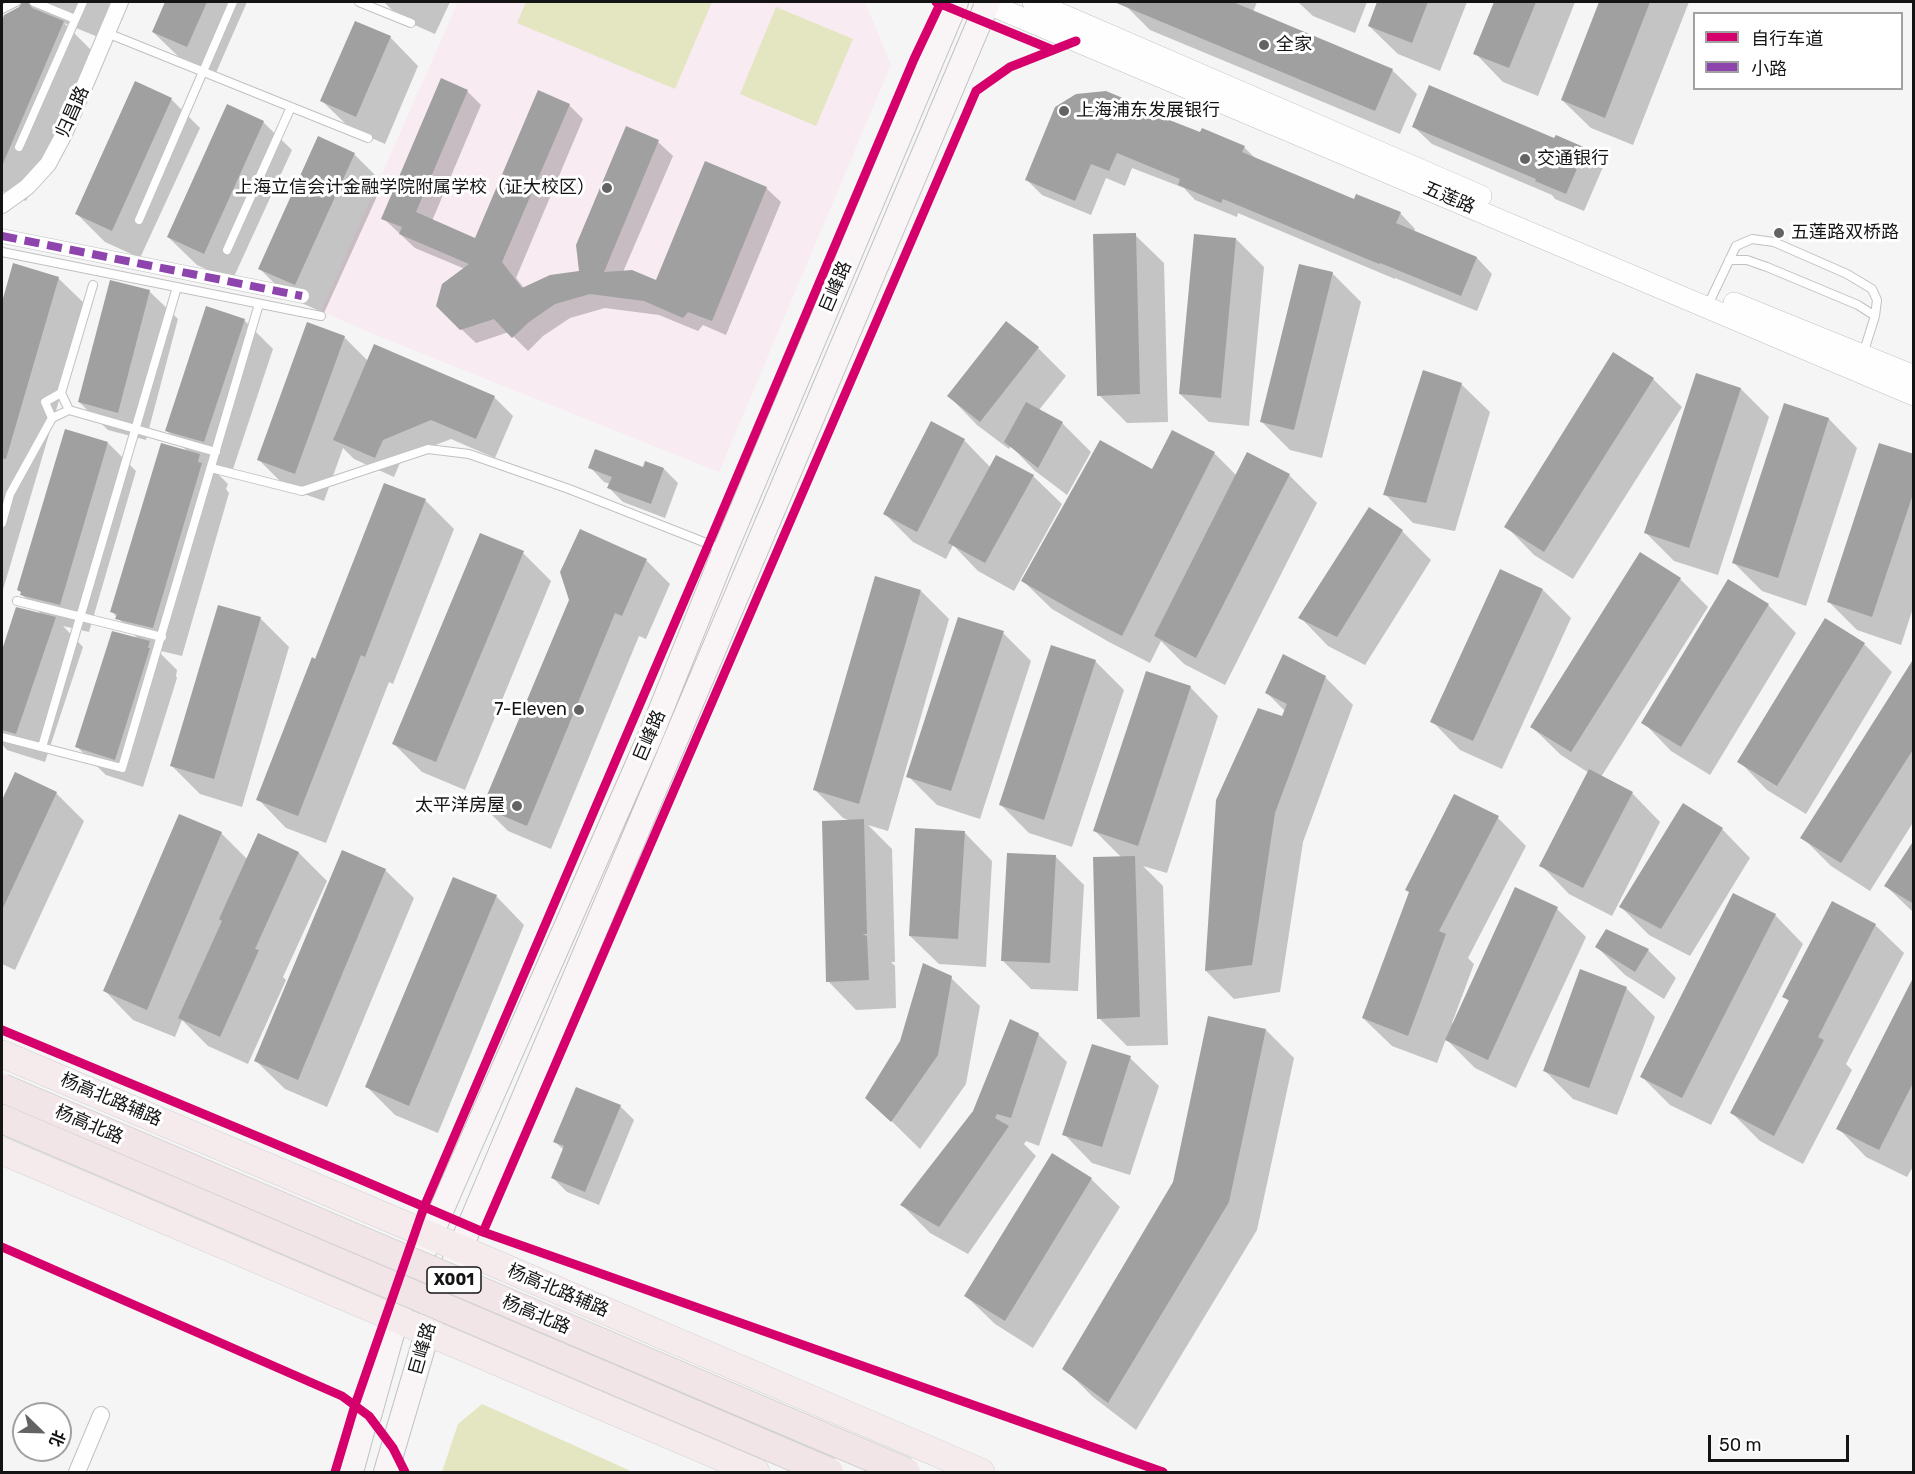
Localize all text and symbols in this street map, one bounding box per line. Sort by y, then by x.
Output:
legend [1693,12,1903,90]
text: 自行车道 [1751,28,1823,50]
place label: 全家 [1276,34,1312,56]
marker: 全家 [1257,38,1271,52]
text: 小路 [1751,58,1787,80]
street label: 归昌路 [52,83,94,141]
place label: 上海浦东发展银行 [1076,100,1220,122]
marker: 上海浦东发展银行 [1057,104,1071,118]
place label: 交通银行 [1537,148,1609,170]
marker: 交通银行 [1518,152,1532,166]
place label: 上海立信会计金融学院附属学校（证大校区） [235,177,595,199]
street label: 五莲路 [1420,178,1478,218]
marker: 上海立信会计金融学院附属学校（证大校区） [600,181,614,195]
place label: 五莲路双桥路 [1791,222,1899,244]
marker: 五莲路双桥路 [1772,226,1786,240]
street label: 巨峰路 [816,258,856,316]
place label: 7-Eleven [494,699,567,721]
marker: 7-Eleven [572,703,586,717]
street label: 巨峰路 [630,707,670,765]
place label: 太平洋房屋 [415,795,505,817]
marker: 太平洋房屋 [510,799,524,813]
street label: 杨高北路辅路 [57,1069,165,1131]
street label: 杨高北路 [52,1101,126,1149]
street label: 杨高北路辅路 [504,1260,612,1322]
road number: X001 [427,1267,481,1293]
street label: 杨高北路 [499,1291,573,1339]
street label: 巨峰路 [405,1320,441,1378]
north arrow [12,1402,72,1462]
scale bar [1711,1423,1852,1461]
text: 北 [45,1427,69,1450]
text: 50 m [1719,1434,1762,1456]

